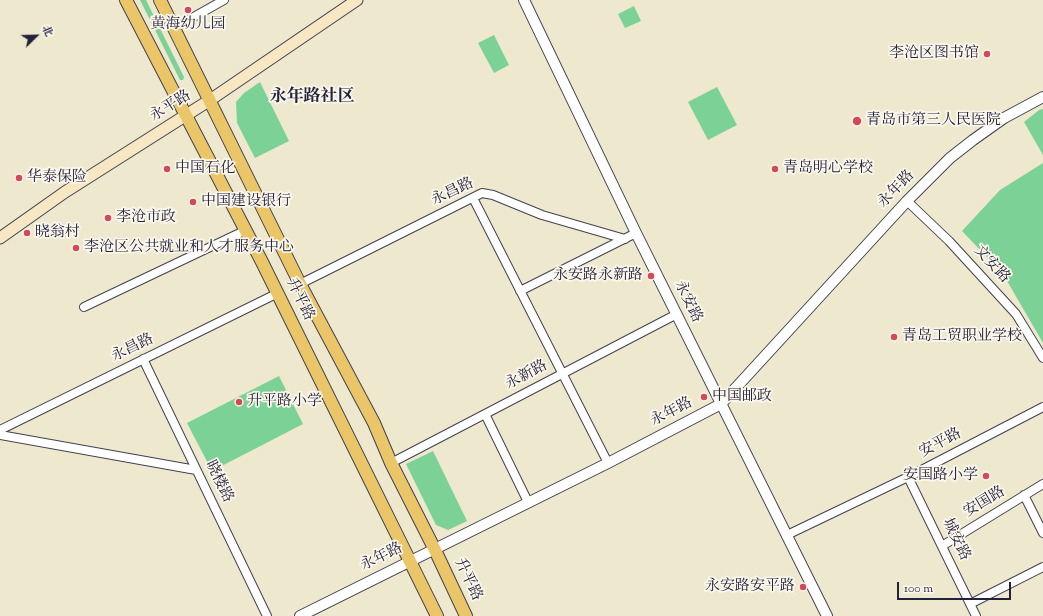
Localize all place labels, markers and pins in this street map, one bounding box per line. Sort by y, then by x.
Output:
marker: 黄海幼儿园 [183,5,193,15]
place label: 黄海幼儿园 [151,16,225,34]
place label: 李沧区图书馆 [889,45,979,63]
marker: 李沧区图书馆 [982,49,992,59]
place label: 青岛市第三人民医院 [866,112,1001,130]
marker: 青岛市第三人民医院 [851,115,863,127]
place label: 中国石化 [175,160,235,178]
place label: 青岛明心学校 [783,160,873,178]
marker: 中国石化 [162,164,172,174]
marker: 青岛明心学校 [770,164,780,174]
place label: 华泰保险 [27,169,87,187]
marker: 华泰保险 [14,173,24,183]
place label: 中国建设银行 [201,193,291,211]
marker: 中国建设银行 [188,197,198,207]
place label: 李沧市政 [116,209,176,227]
marker: 李沧市政 [103,213,113,223]
place label: 晓翁村 [35,224,80,242]
marker: 晓翁村 [22,228,32,238]
place label: 李沧区公共就业和人才服务中心 [84,239,294,257]
marker: 李沧区公共就业和人才服务中心 [71,243,81,253]
place label: 永安路永新路 [553,267,643,285]
marker: 永安路永新路 [646,271,656,281]
place label: 青岛工贸职业学校 [902,328,1022,346]
marker: 青岛工贸职业学校 [889,332,899,342]
place label: 中国邮政 [712,388,772,406]
marker: 中国邮政 [699,392,709,402]
place label: 升平路小学 [247,393,322,411]
marker: 升平路小学 [234,397,244,407]
place label: 安国路小学 [903,467,978,485]
marker: 安国路小学 [981,471,991,481]
place label: 永安路安平路 [705,578,795,596]
marker: 永安路安平路 [798,582,808,592]

